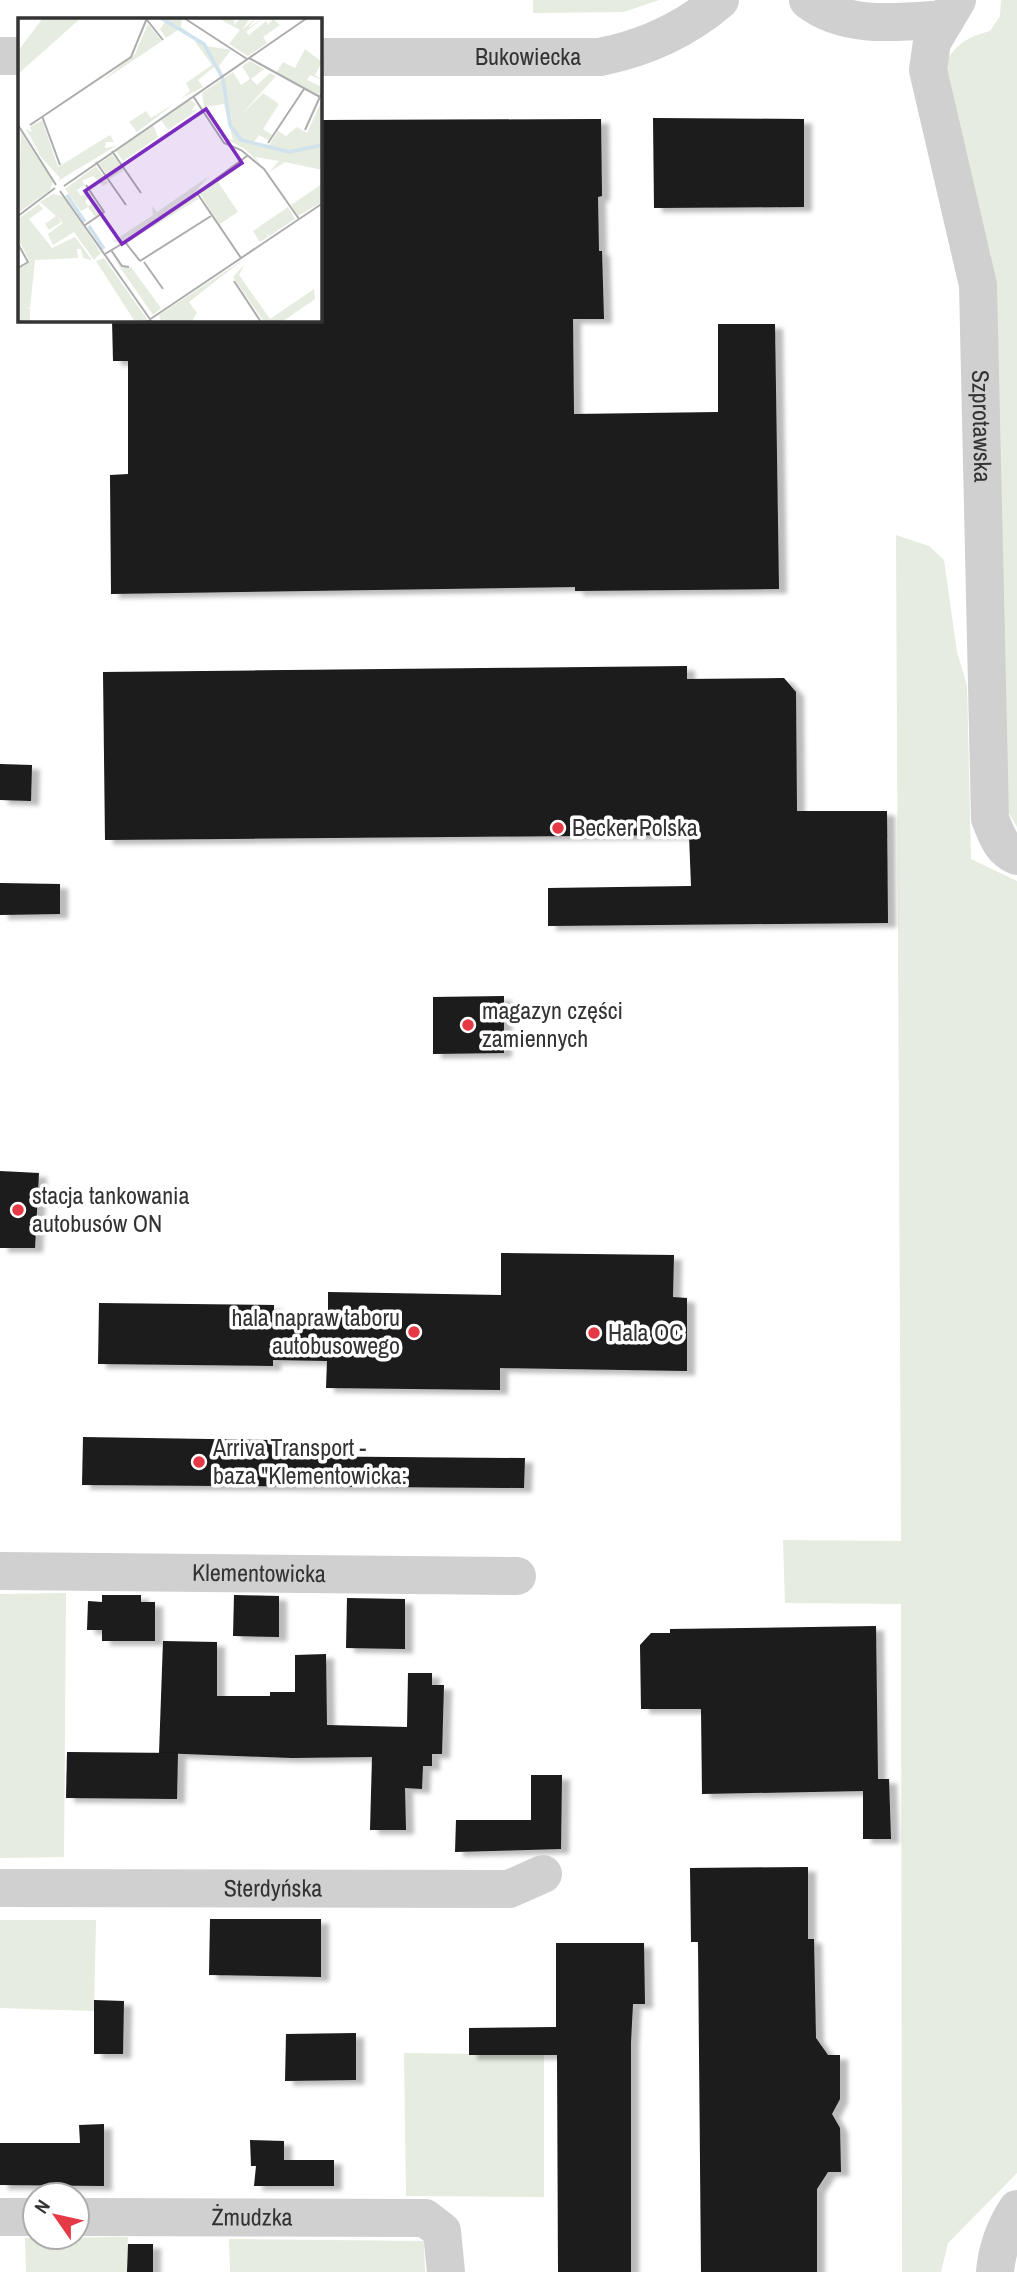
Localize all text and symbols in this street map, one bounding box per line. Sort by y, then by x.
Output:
inset map [18,18,322,322]
street label: Bukowiecka [475,40,581,72]
street label: Szprotawska [965,369,999,483]
place label: Becker Polska [572,811,698,843]
marker: Becker Polska [550,820,566,836]
place label: magazyn części zamiennych [482,994,623,1054]
marker: magazyn części zamiennych [460,1017,476,1033]
place label: stacja tankowania autobusów ON [32,1179,190,1239]
marker: stacja tankowania autobusów ON [10,1202,26,1218]
place label: hala napraw taboru autobusowego [232,1301,400,1361]
place label: Hala OC [608,1316,683,1348]
marker: hala napraw taboru autobusowego [406,1324,422,1340]
marker: Hala OC [586,1325,602,1341]
place label: Arriva Transport - baza "Klementowicka: [212,1431,407,1491]
marker: Arriva Transport - baza "Klementowicka: [191,1454,207,1470]
street label: Klementowicka [192,1556,326,1589]
street label: Sterdyńska [224,1871,322,1904]
north arrow [21,2181,91,2251]
text: N [28,2195,56,2218]
street label: Żmudzka [211,2200,293,2233]

